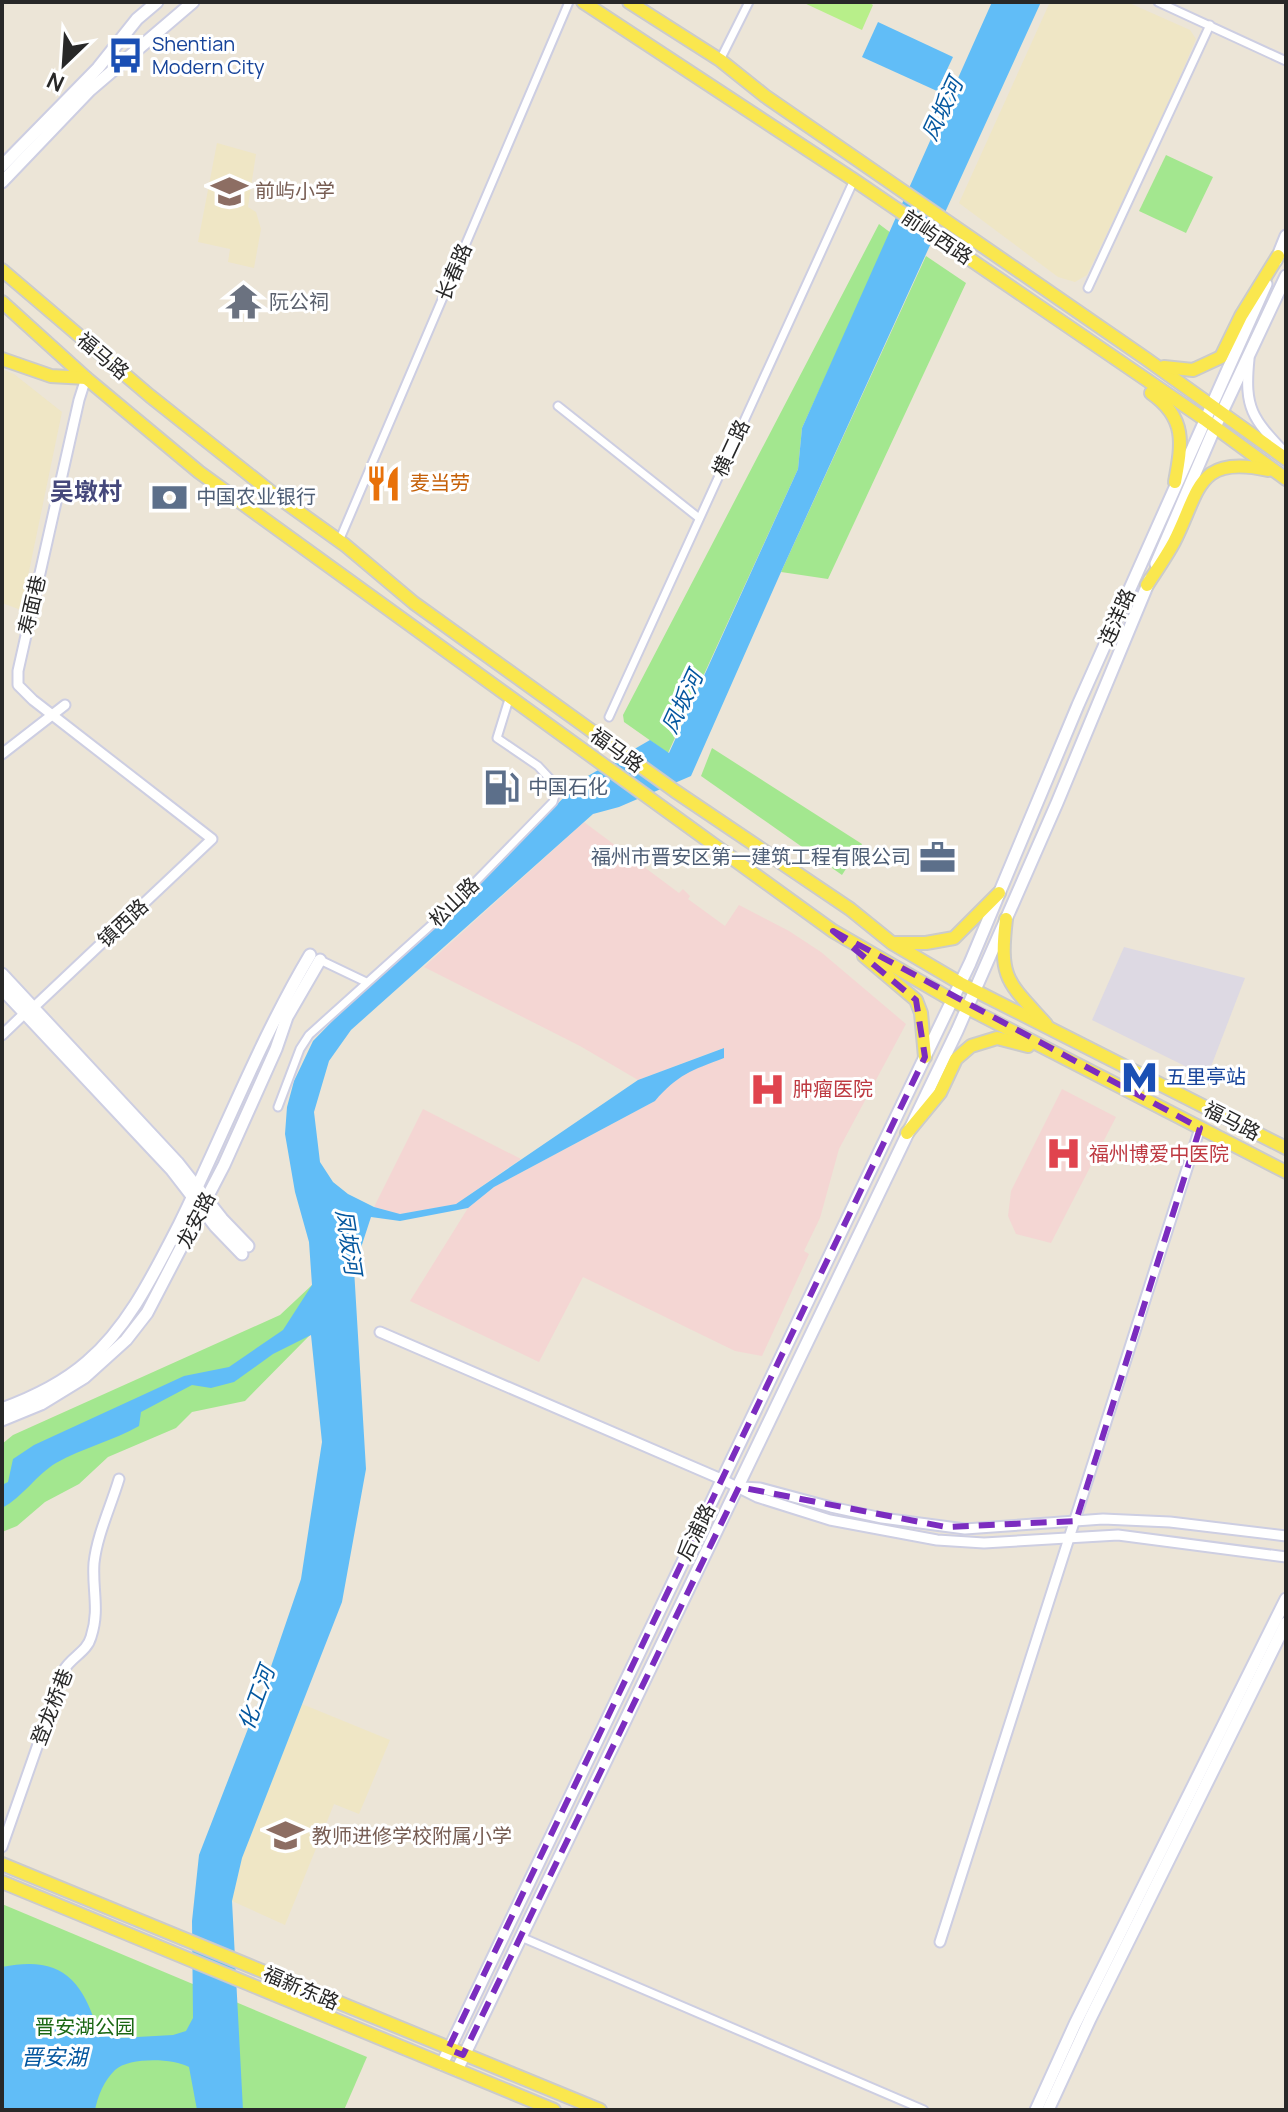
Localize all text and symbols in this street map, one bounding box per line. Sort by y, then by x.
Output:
north arrow [24,24,104,104]
place label: Shentian Modern City [152,30,265,80]
bus stop icon: Shentian Modern City [107,36,145,74]
text: N [42,65,69,99]
water label: 凤坂河 [914,69,971,145]
school or university icon: 前屿小学 [210,172,248,210]
place label: 前屿小学 [255,177,335,204]
street label: 前屿西路 [897,203,978,270]
street label: 长春路 [429,239,478,305]
temple icon: 阮公祠 [224,283,262,321]
place label: 阮公祠 [269,288,329,315]
street label: 福马路 [72,326,135,385]
street label: 横二路 [706,415,755,481]
restaurant icon: 麦当劳 [365,464,403,502]
place label: 麦当劳 [410,469,470,496]
district label: 吴墩村 [50,474,122,507]
bank icon: 中国农业银行 [151,478,189,516]
place label: 中国农业银行 [196,483,316,510]
street label: 寿面巷 [12,573,51,637]
street label: 连洋路 [1092,584,1141,650]
water label: 凤坂河 [654,662,711,738]
street label: 福马路 [585,721,649,778]
fuel station icon: 中国石化 [483,768,521,806]
place label: 中国石化 [528,773,608,800]
office icon: 福州市晋安区第一建筑工程有限公司 [918,838,956,876]
place label: 福州市晋安区第一建筑工程有限公司 [591,843,911,870]
street label: 松山路 [423,871,485,932]
street label: 镇西路 [92,892,154,953]
metro station icon: 五里亭站 [1121,1058,1159,1096]
place label: 五里亭站 [1166,1063,1246,1090]
hospital icon: 肿瘤医院 [748,1070,786,1108]
place label: 肿瘤医院 [793,1075,873,1102]
street label: 福马路 [1199,1095,1265,1146]
hospital icon: 福州博爱中医院 [1044,1135,1082,1173]
place label: 福州博爱中医院 [1089,1140,1229,1167]
street label: 龙安路 [170,1187,221,1253]
water label: 凤坂河 [329,1207,370,1281]
street label: 后浦路 [670,1499,721,1565]
water label: 化工河 [231,1658,283,1734]
street label: 登龙桥巷 [25,1665,78,1749]
school or university icon: 教师进修学校附属小学 [267,1817,305,1855]
place label: 教师进修学校附属小学 [312,1822,512,1849]
street label: 福新东路 [259,1959,343,2016]
park label: 晋安湖公园 [35,2013,135,2040]
water label: 晋安湖 [21,2042,90,2072]

